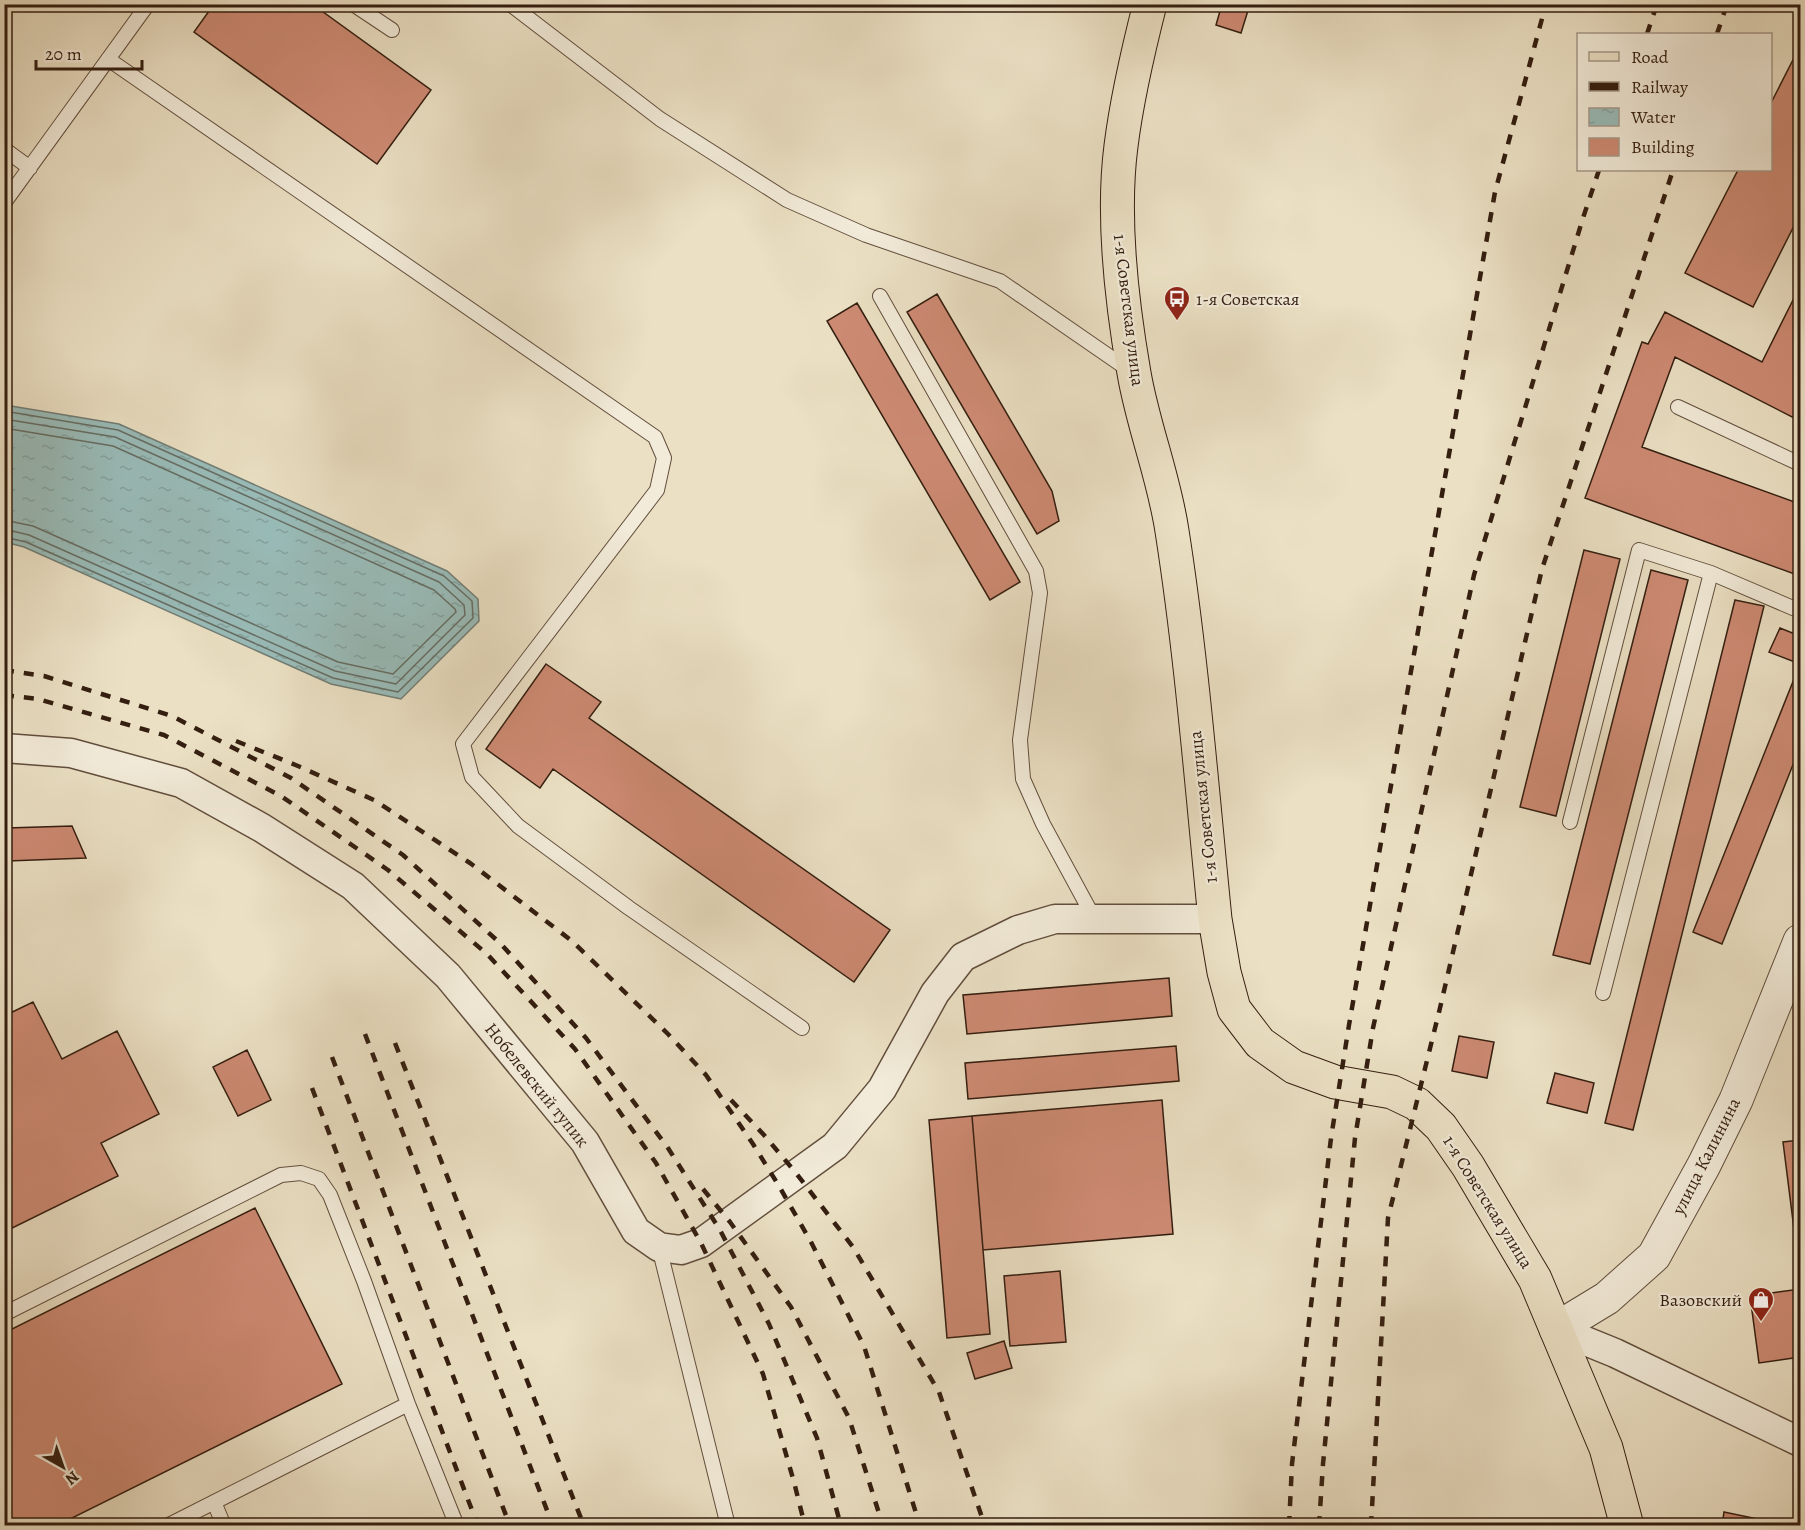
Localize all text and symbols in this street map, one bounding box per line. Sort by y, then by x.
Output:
scale bar [36,33,142,71]
legend [1577,33,1772,171]
text: 20 m [45,42,82,66]
text: Road [1631,45,1669,69]
text: Railway [1631,75,1689,99]
text: Water [1630,105,1676,129]
text: Building [1631,135,1695,159]
street label: 1-я Советская улица [1108,233,1150,388]
bus stop icon: 1-я Советская [1162,284,1192,322]
place label: 1-я Советская [1196,287,1299,311]
street label: 1-я Советская улица [1183,729,1223,884]
street label: Нобелевский тупик [479,1018,595,1152]
street label: улица Калинина [1666,1093,1746,1220]
street label: 1-я Советская улица [1437,1131,1539,1274]
shop icon: Вазовский [1746,1285,1776,1323]
place label: Вазовский [1659,1288,1742,1312]
north arrow [33,1437,93,1497]
text: N [60,1466,84,1490]

